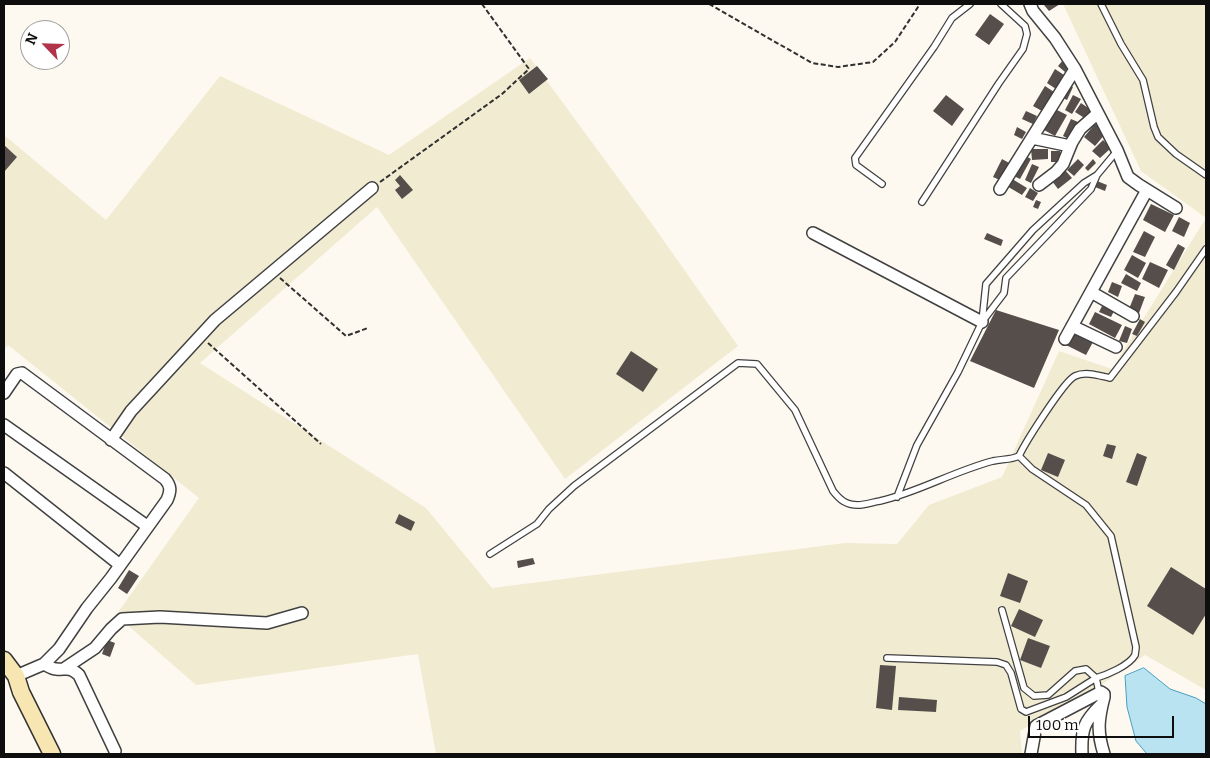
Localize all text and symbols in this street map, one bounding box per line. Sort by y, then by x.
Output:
north arrow [20,20,70,70]
text: N [22,31,42,47]
scale bar [1030,706,1176,738]
text: 100 m [1036,716,1079,734]

